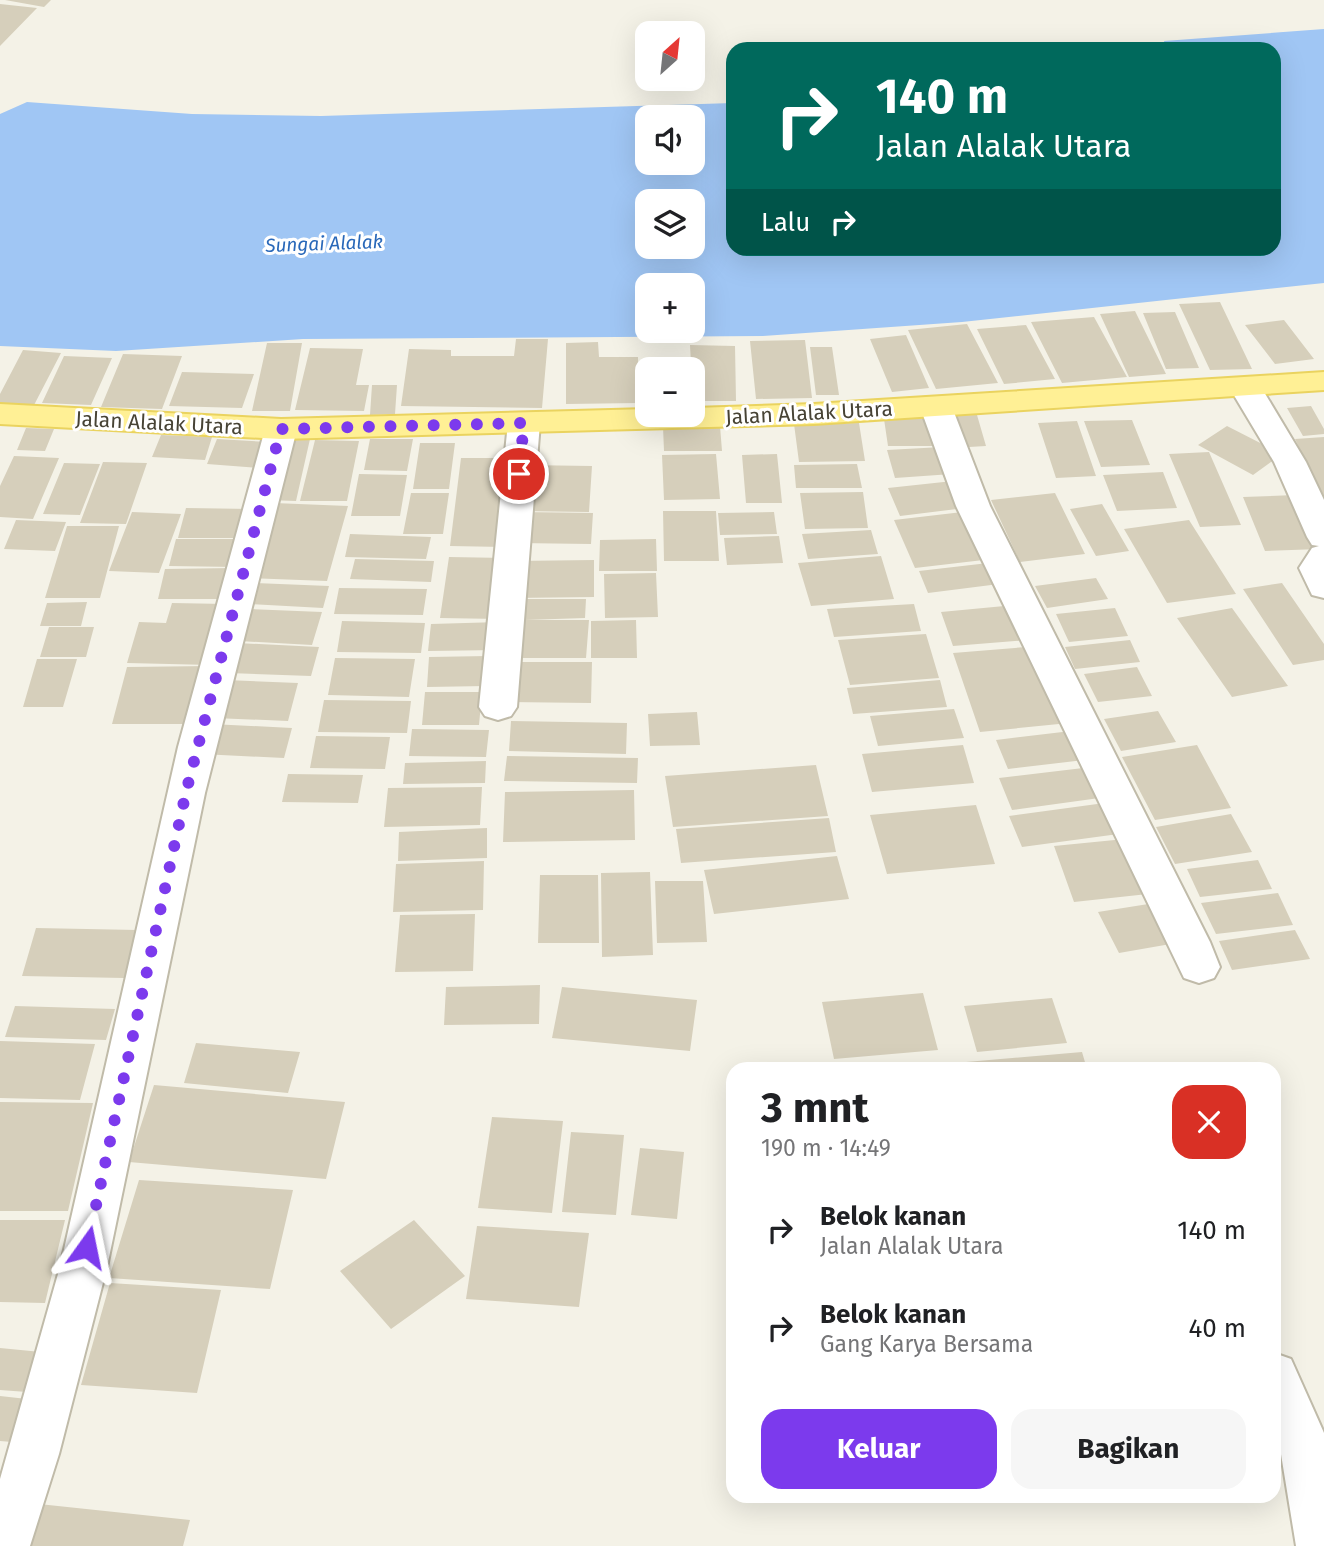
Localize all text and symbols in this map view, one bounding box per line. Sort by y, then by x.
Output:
north arrow [635,21,705,91]
map controls [635,21,705,427]
text: 140 m [876,67,1008,126]
icon: right [761,70,852,161]
button: sound [635,105,705,175]
text: Jalan Alalak Utara [876,127,1131,165]
button: layers [635,189,705,259]
icon: right [824,203,862,241]
text: Lalu [761,207,810,238]
water label: Sungai Alalak [264,230,383,257]
button: + [635,273,705,343]
button: − [635,357,705,427]
street label: Jalan Alalak Utara [725,396,893,430]
street label: Jalan Alalak Utara [75,406,243,440]
pin [489,444,549,504]
icon: arrive [500,455,538,493]
text: 3 mnt [761,1083,869,1133]
button: close [1172,1085,1246,1159]
text: 190 m · 14:49 [761,1134,891,1162]
text: Belok kanan [820,1201,966,1232]
position arrow [50,1210,124,1284]
icon: right [761,1211,799,1249]
text: 140 m [1177,1215,1246,1246]
text: Jalan Alalak Utara [820,1232,1004,1260]
text: Belok kanan [820,1299,966,1330]
icon: right [761,1309,799,1347]
text: 40 m [1188,1313,1246,1344]
text: Gang Karya Bersama [820,1330,1033,1358]
button: Keluar [761,1409,997,1489]
button: Bagikan [1011,1409,1246,1489]

